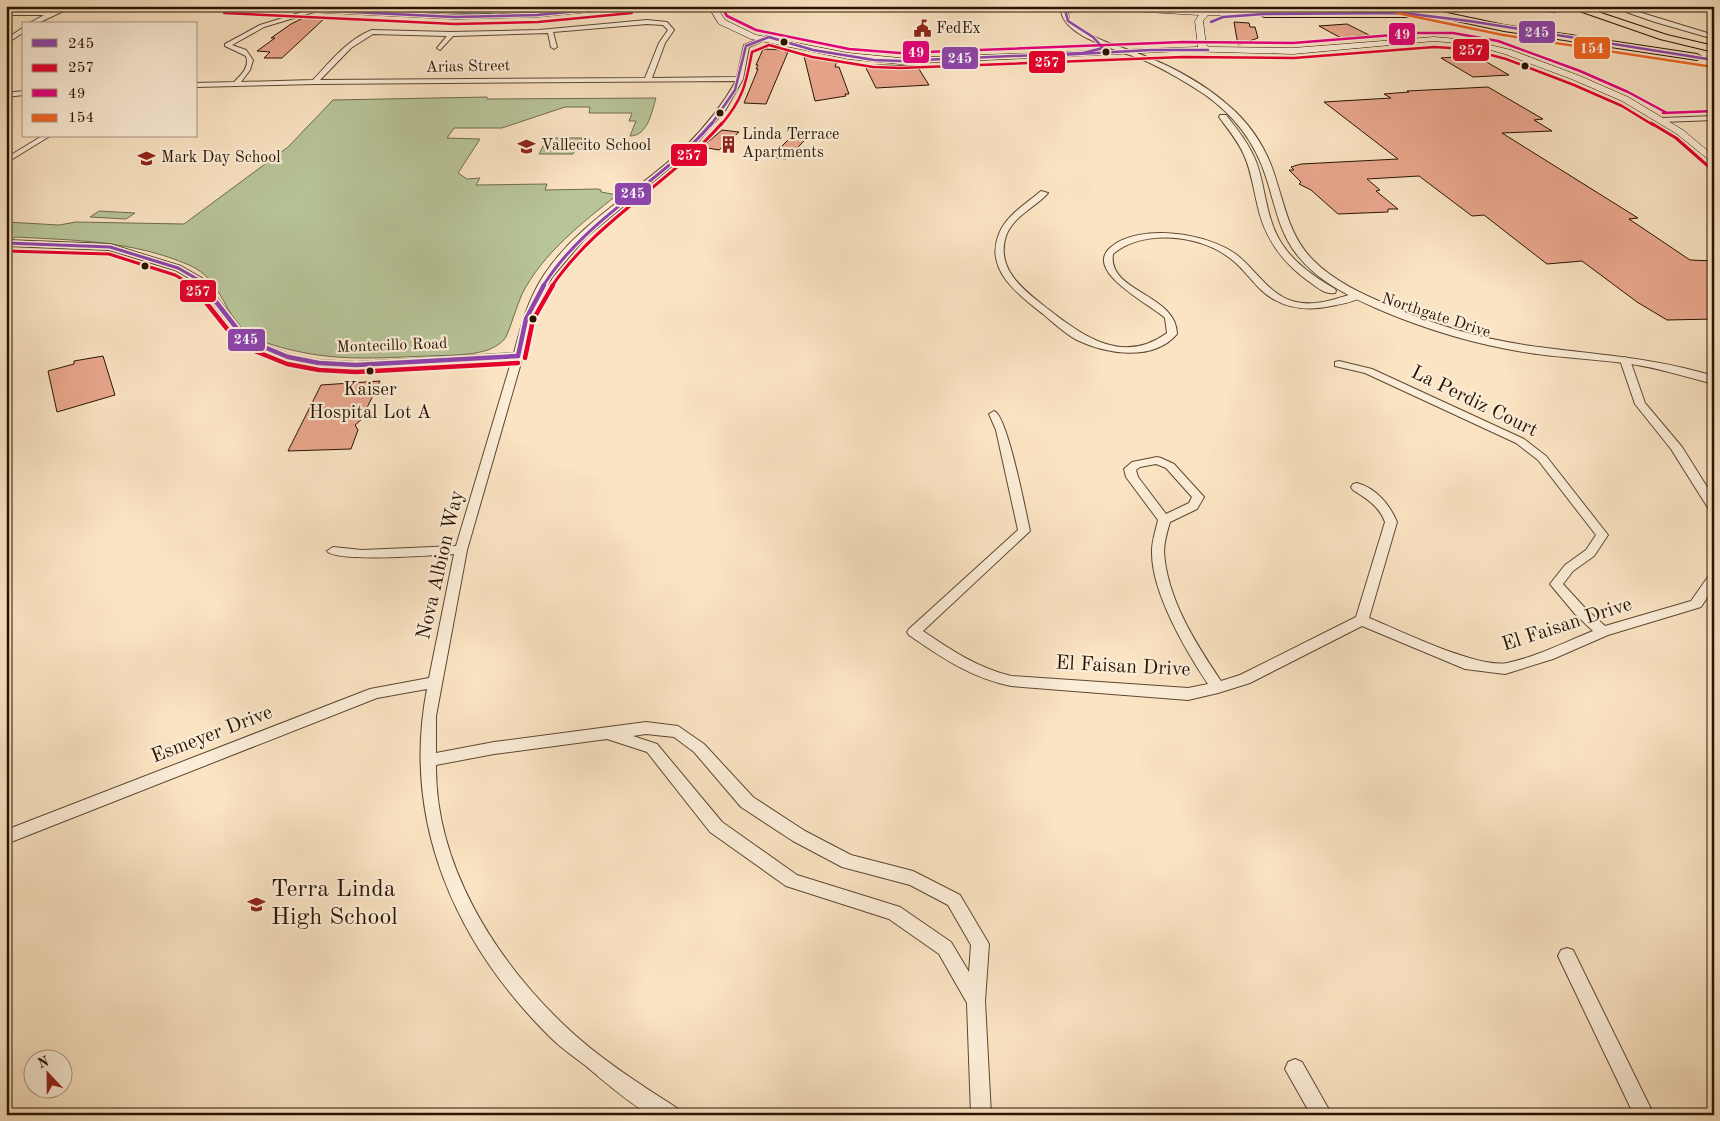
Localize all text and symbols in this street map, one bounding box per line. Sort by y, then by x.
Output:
public building icon: FedEx [912,19,932,39]
line badge: 245 [1518,20,1556,44]
place label: FedEx [936,21,981,37]
legend [22,22,198,138]
line badge: 49 [1388,22,1416,46]
text: 245 [1525,26,1549,40]
text: 49 [1394,28,1410,42]
line badge: 154 [1573,36,1611,60]
text: 245 [68,37,94,52]
unlabelled marker [779,37,789,47]
line badge: 257 [1452,38,1490,62]
line badge: 49 [902,40,930,64]
text: 154 [1580,42,1604,56]
text: 257 [1459,44,1483,58]
text: 49 [908,46,924,60]
line badge: 245 [941,46,979,70]
unlabelled marker [1101,47,1111,57]
line badge: 257 [1028,50,1066,74]
text: 245 [948,52,972,66]
text: 257 [1035,56,1059,70]
street label: Arias Street [425,58,511,76]
text: 257 [68,61,94,76]
unlabelled marker [1520,61,1530,71]
text: 49 [68,87,85,102]
unlabelled marker [715,108,725,118]
text: 154 [68,111,94,126]
place label: Linda Terrace Apartments [742,127,839,161]
building icon: Linda Terrace Apartments [718,134,738,154]
school or university icon: Vallecito School [517,136,537,156]
place label: Vallecito School [541,138,651,154]
line badge: 257 [670,143,708,167]
school or university icon: Mark Day School [137,148,157,168]
text: 257 [677,149,701,163]
place label: Mark Day School [161,150,281,166]
line badge: 245 [614,182,652,206]
text: 245 [621,187,645,201]
unlabelled marker [140,261,150,271]
line badge: 257 [179,279,217,303]
text: 257 [186,285,210,299]
street label: Northgate Drive [1380,291,1492,341]
unlabelled marker [528,314,538,324]
line badge: 245 [227,328,266,352]
text: 245 [234,333,258,347]
street label: Montecillo Road [336,336,448,356]
street label: La Perdiz Court [1407,363,1541,441]
marker: Kaiser Hospital Lot A [365,366,375,376]
place label: Kaiser Hospital Lot A [309,381,432,423]
street label: Nova Albion Way [414,488,468,642]
street label: El Faisan Drive [1500,595,1634,655]
street label: El Faisan Drive [1055,653,1191,681]
street label: Esmeyer Drive [149,703,275,767]
place label: Terra Linda High School [271,878,398,930]
school or university icon: Terra Linda High School [247,894,267,914]
north arrow [22,1048,72,1098]
text: N [36,1054,51,1071]

